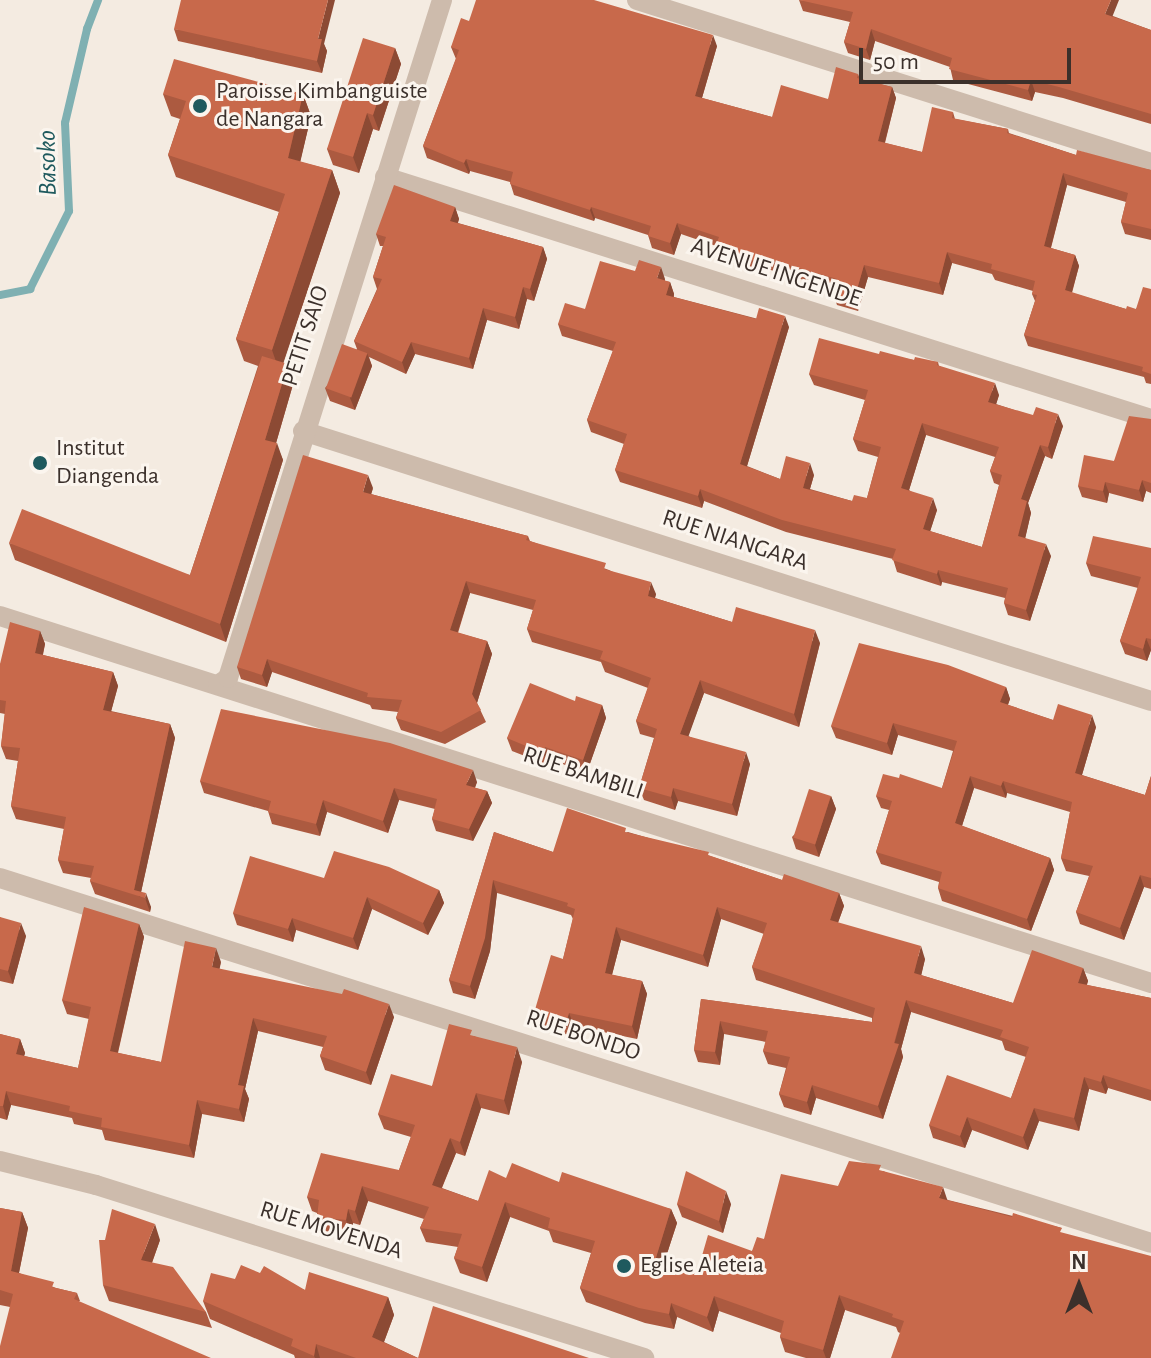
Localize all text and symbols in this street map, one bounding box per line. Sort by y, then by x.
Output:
scale bar [863,32,1075,82]
text: 50 m [873,50,919,74]
place label: Paroisse Kimbanguiste de Nangara [216,78,428,134]
marker: Paroisse Kimbanguiste de Nangara [191,97,209,115]
water label: Basoko [32,130,64,196]
street label: AVENUE INGENDE [687,232,865,314]
street label: PETIT SAIO [276,282,336,390]
place label: Institut Diangenda [56,435,159,491]
marker: Institut Diangenda [31,454,49,472]
street label: RUE NIANGARA [658,504,812,578]
street label: RUE BAMBILI [519,741,647,807]
street label: RUE BONDO [522,1004,644,1068]
street label: RUE MOVENDA [256,1196,406,1266]
north arrow [1039,1246,1119,1326]
text: N [1071,1251,1087,1273]
place label: Eglise Aleteia [640,1252,764,1280]
marker: Eglise Aleteia [615,1257,633,1275]

